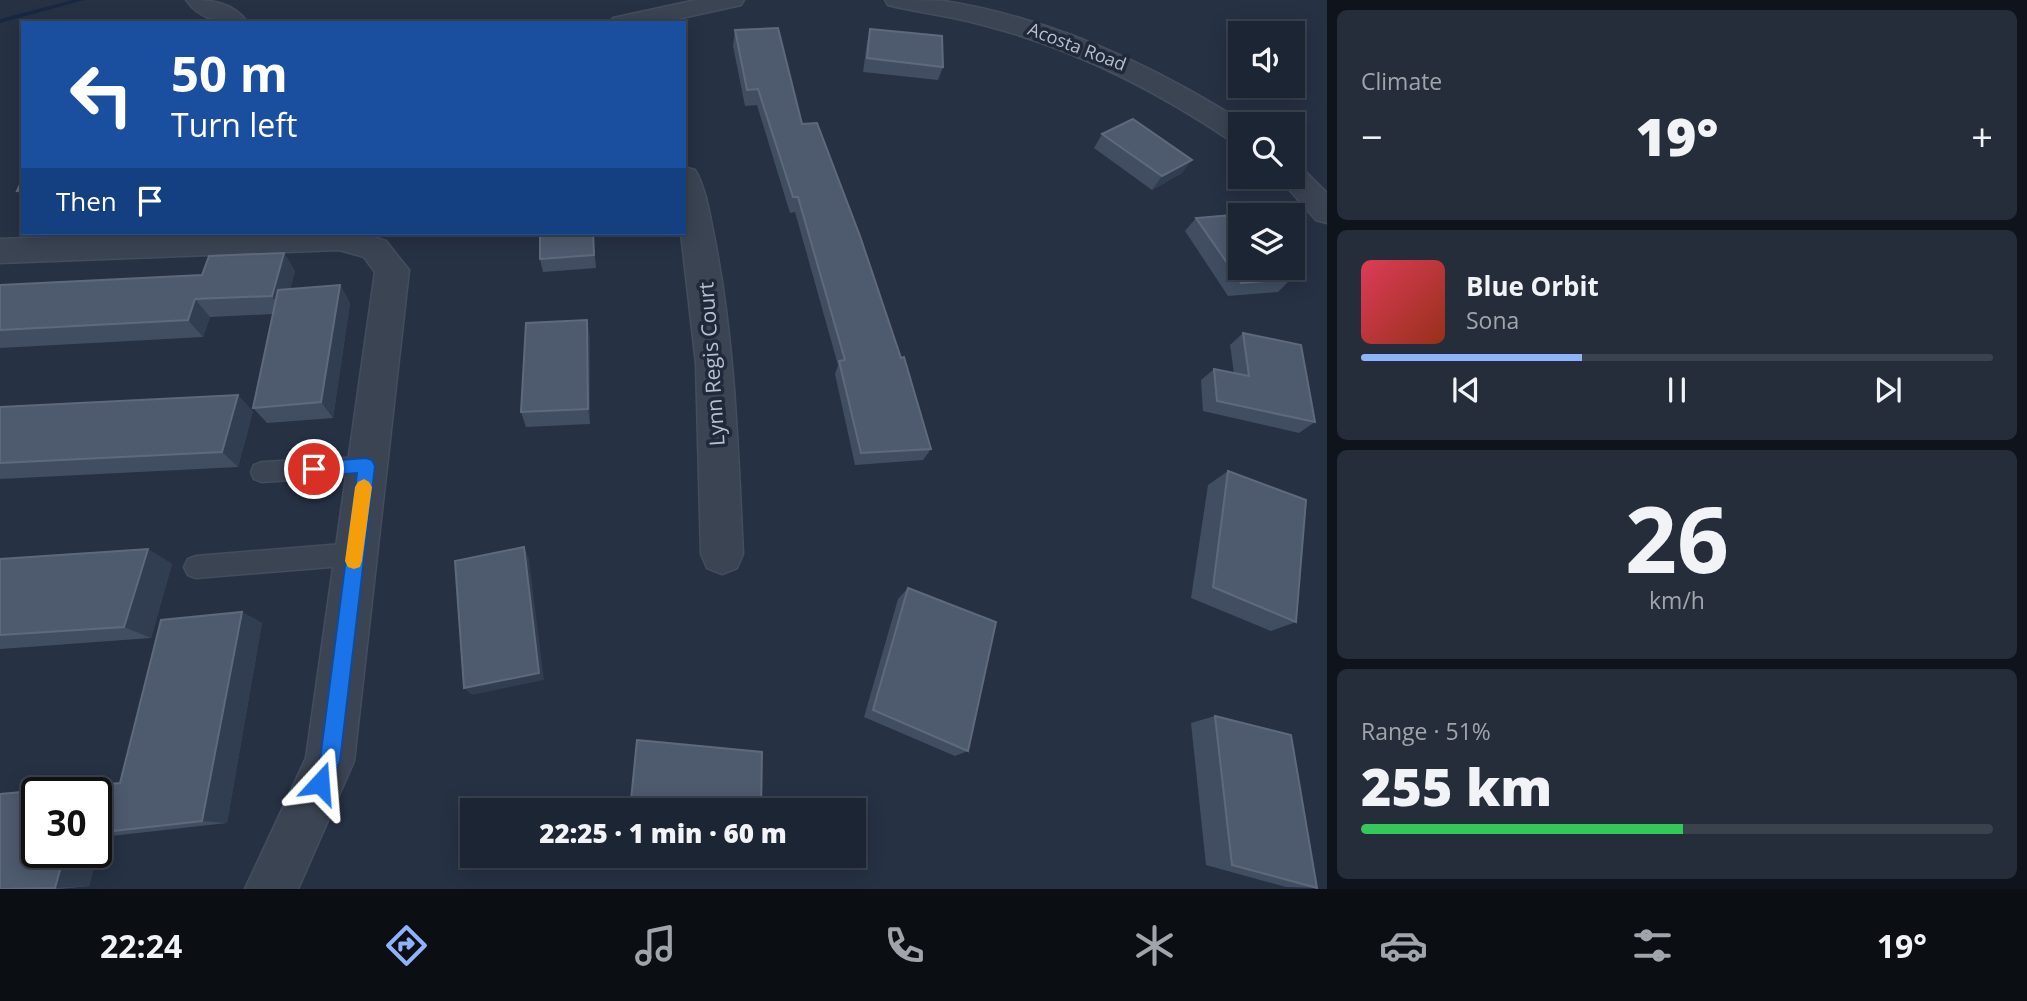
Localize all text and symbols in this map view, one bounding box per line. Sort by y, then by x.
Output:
street label: Acosta Road [1025,16,1130,76]
map controls [1228,21,1305,280]
button: sound [1228,21,1305,98]
text: 50 m [171,40,288,106]
icon: left [56,49,147,140]
text: Climate [1361,65,1442,97]
text: 19° [1636,100,1718,171]
text: Turn left [171,103,297,146]
text: − [1361,110,1383,162]
text: + [1971,110,1993,162]
button: search [1228,112,1305,189]
icon: arrive [131,182,169,220]
text: Then [56,183,117,219]
button: layers [1228,203,1305,280]
text: Blue Orbit [1466,268,1599,304]
street label: Lynn Regis Court [691,281,731,447]
text: Sona [1466,304,1519,336]
icon: previous [1447,371,1485,409]
icon: pause [1658,371,1696,409]
icon: next [1869,371,1907,409]
pin [284,439,344,499]
icon: arrive [295,450,333,488]
text: 26 [1625,476,1729,600]
text: km/h [1649,584,1705,616]
text: Range · 51% [1361,715,1491,747]
position arrow [283,746,357,820]
text: 255 km [1361,750,1552,821]
speed limit sign: 30 [21,777,112,868]
text: 22:25 · 1 min · 60 m [539,815,787,851]
icon: directions [382,921,431,970]
icon: music [631,921,680,970]
icon: phone [880,921,929,970]
icon: climate [1130,921,1179,970]
icon: car [1379,921,1428,970]
icon: filters [1628,921,1677,970]
text: 22:24 [100,924,182,967]
text: 19° [1877,924,1927,967]

